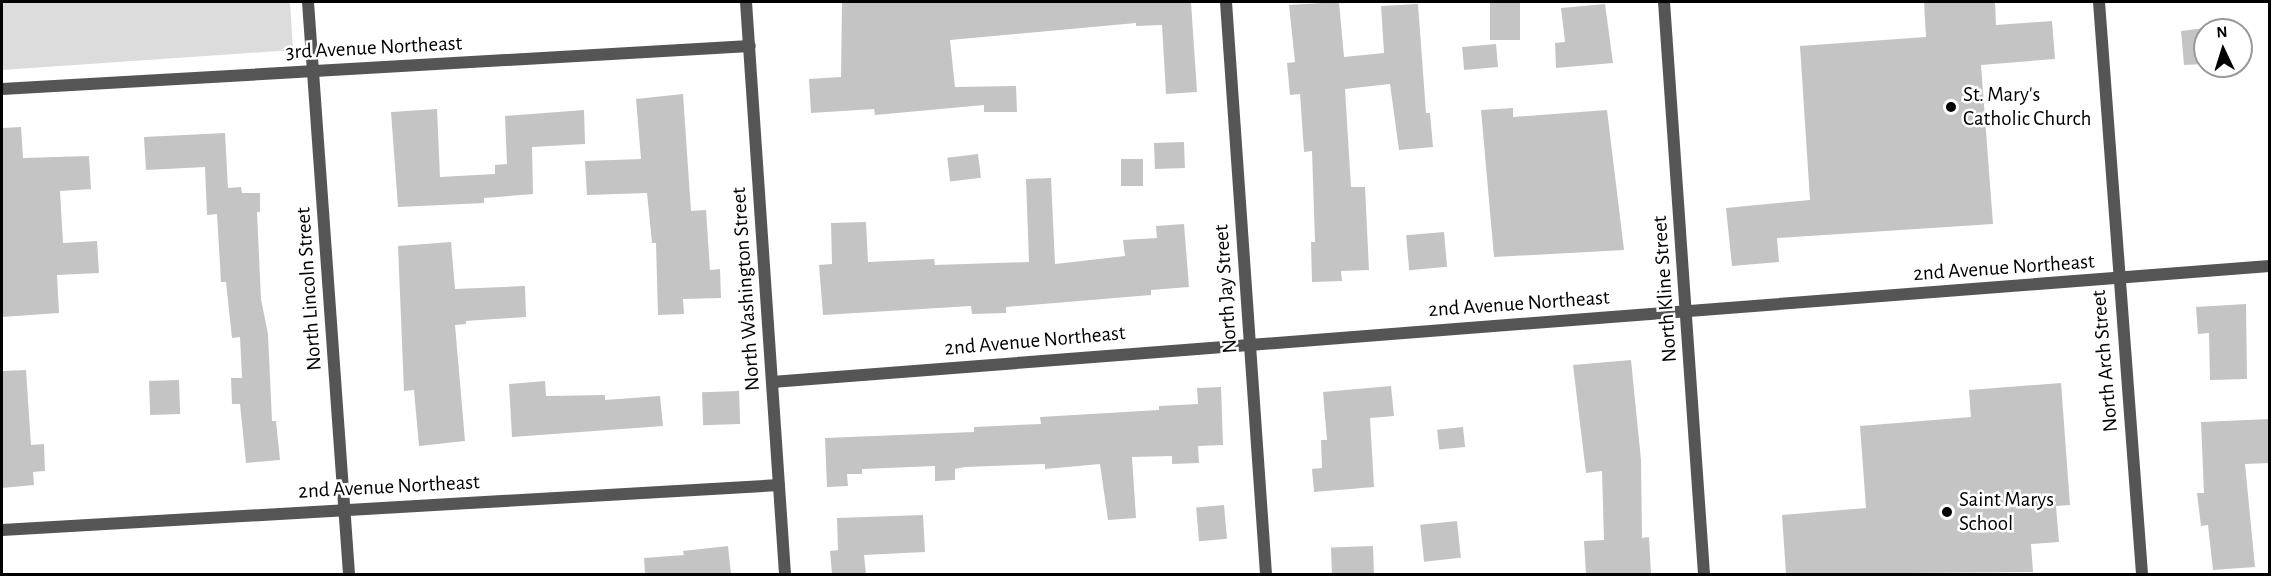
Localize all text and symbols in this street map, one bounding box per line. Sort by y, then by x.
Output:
north arrow [2193,18,2253,78]
text: N [2216,24,2228,40]
street label: 3rd Avenue Northeast [285,31,463,65]
place label: St. Mary's Catholic Church [1963,82,2091,132]
marker: St. Mary's Catholic Church [1944,100,1958,114]
street label: North Washington Street [726,186,766,392]
street label: North Lincoln Street [291,206,327,372]
street label: North Kline Street [1647,215,1683,363]
street label: North Jay Street [1209,224,1243,354]
street label: 2nd Avenue Northeast [1912,249,2096,287]
street label: 2nd Avenue Northeast [1427,285,1611,323]
street label: North Arch Street [2086,289,2124,433]
street label: 2nd Avenue Northeast [943,321,1127,361]
street label: 2nd Avenue Northeast [298,470,480,504]
place label: Saint Marys School [1959,487,2054,537]
marker: Saint Marys School [1940,505,1954,519]

